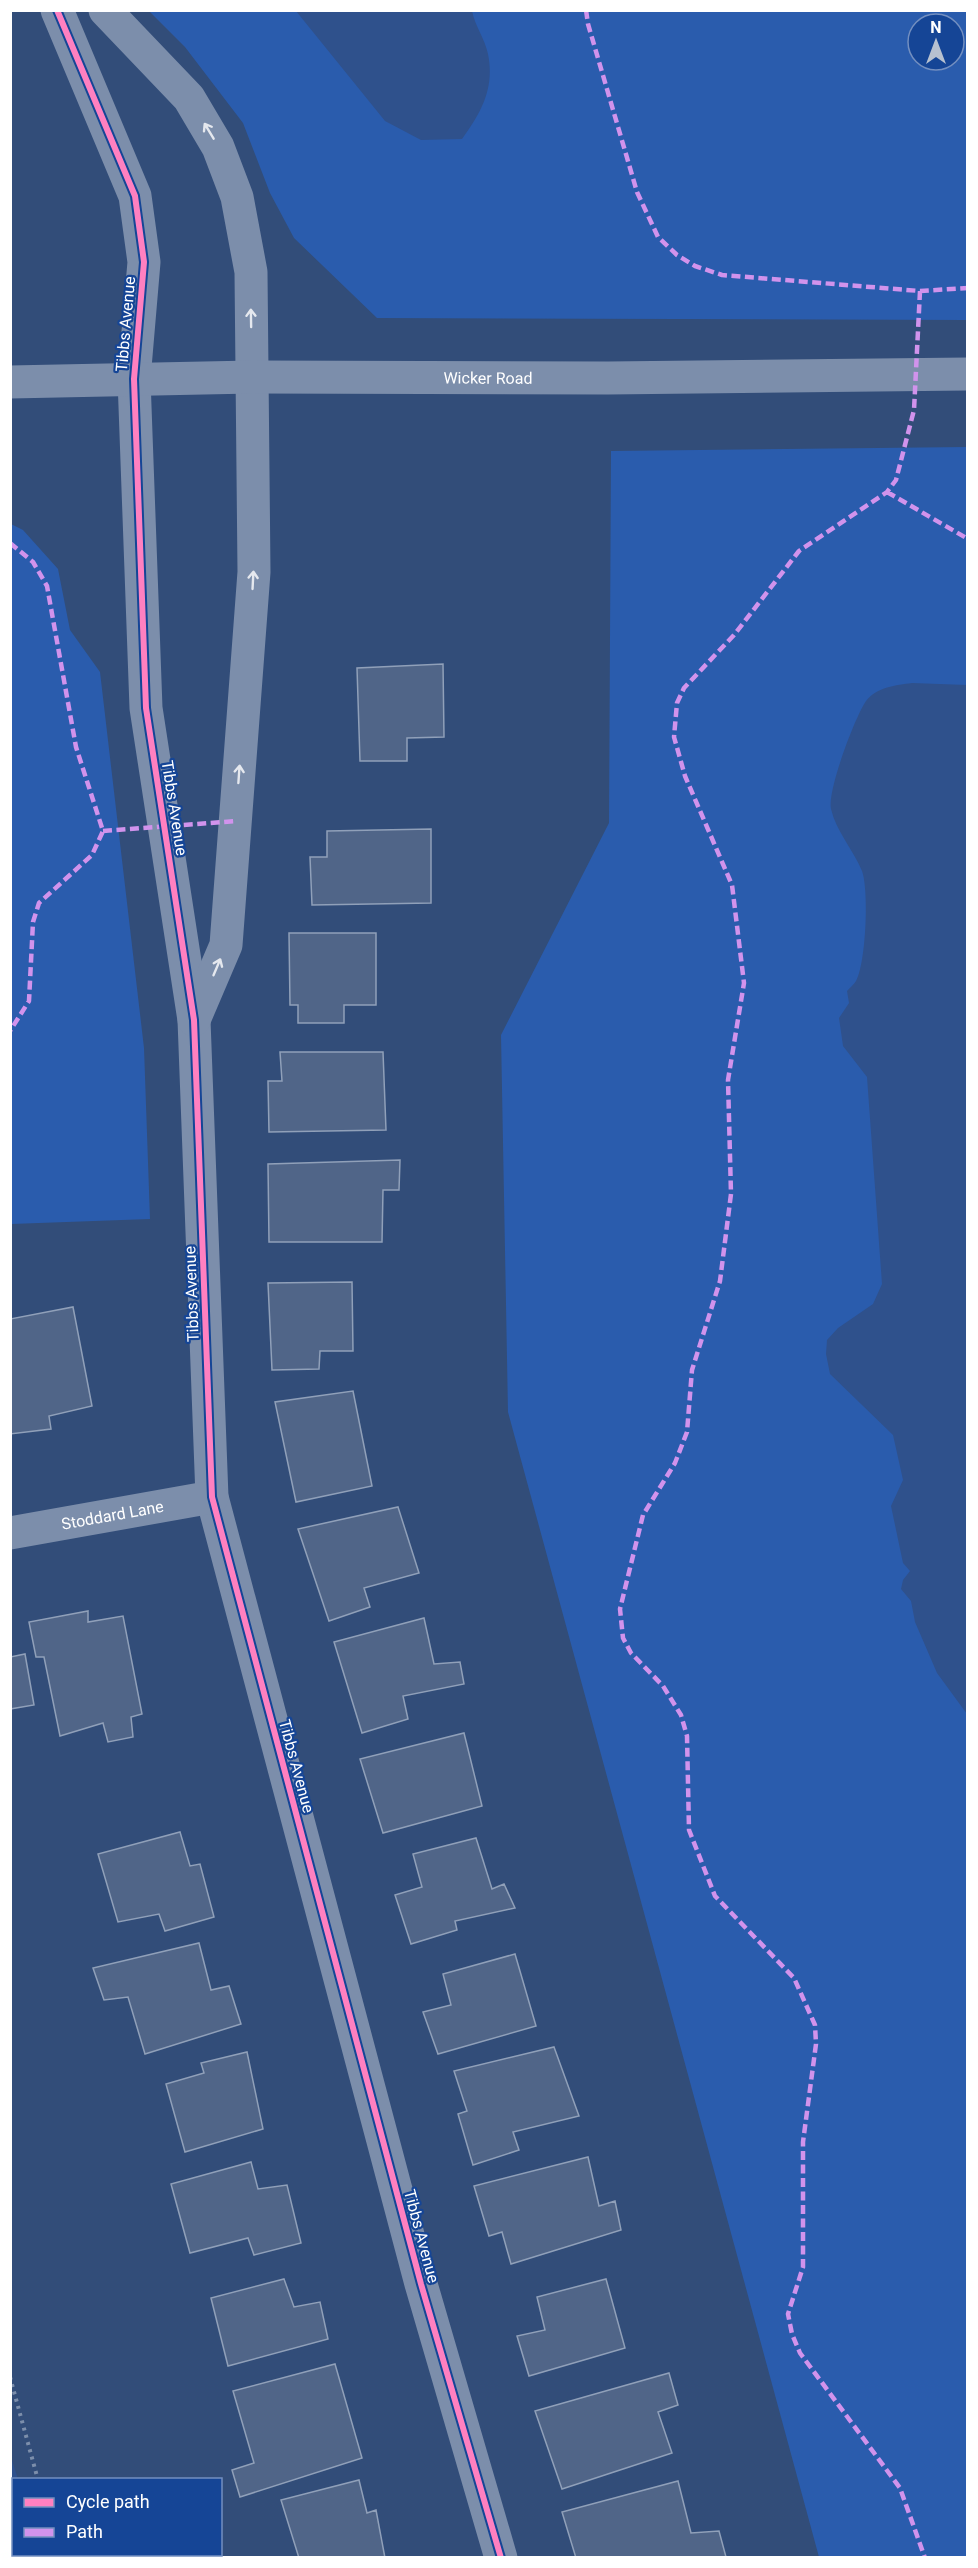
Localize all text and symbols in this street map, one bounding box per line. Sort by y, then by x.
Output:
north arrow [906,12,966,72]
text: N [930,18,942,37]
one-way arrow [202,123,214,140]
street label: Tibbs Avenue [112,275,139,373]
one-way arrow [246,309,257,329]
street label: Wicker Road [443,369,532,388]
one-way arrow [248,570,259,590]
street label: Tibbs Avenue [158,759,191,857]
one-way arrow [234,765,245,784]
one-way arrow [212,958,223,976]
street label: Tibbs Avenue [180,1246,203,1342]
street label: Stoddard Lane [60,1497,165,1534]
street label: Tibbs Avenue [275,1717,318,1815]
street label: Tibbs Avenue [400,2187,443,2285]
legend [12,2478,222,2556]
text: Cycle path [66,2491,150,2512]
text: Path [66,2521,103,2542]

